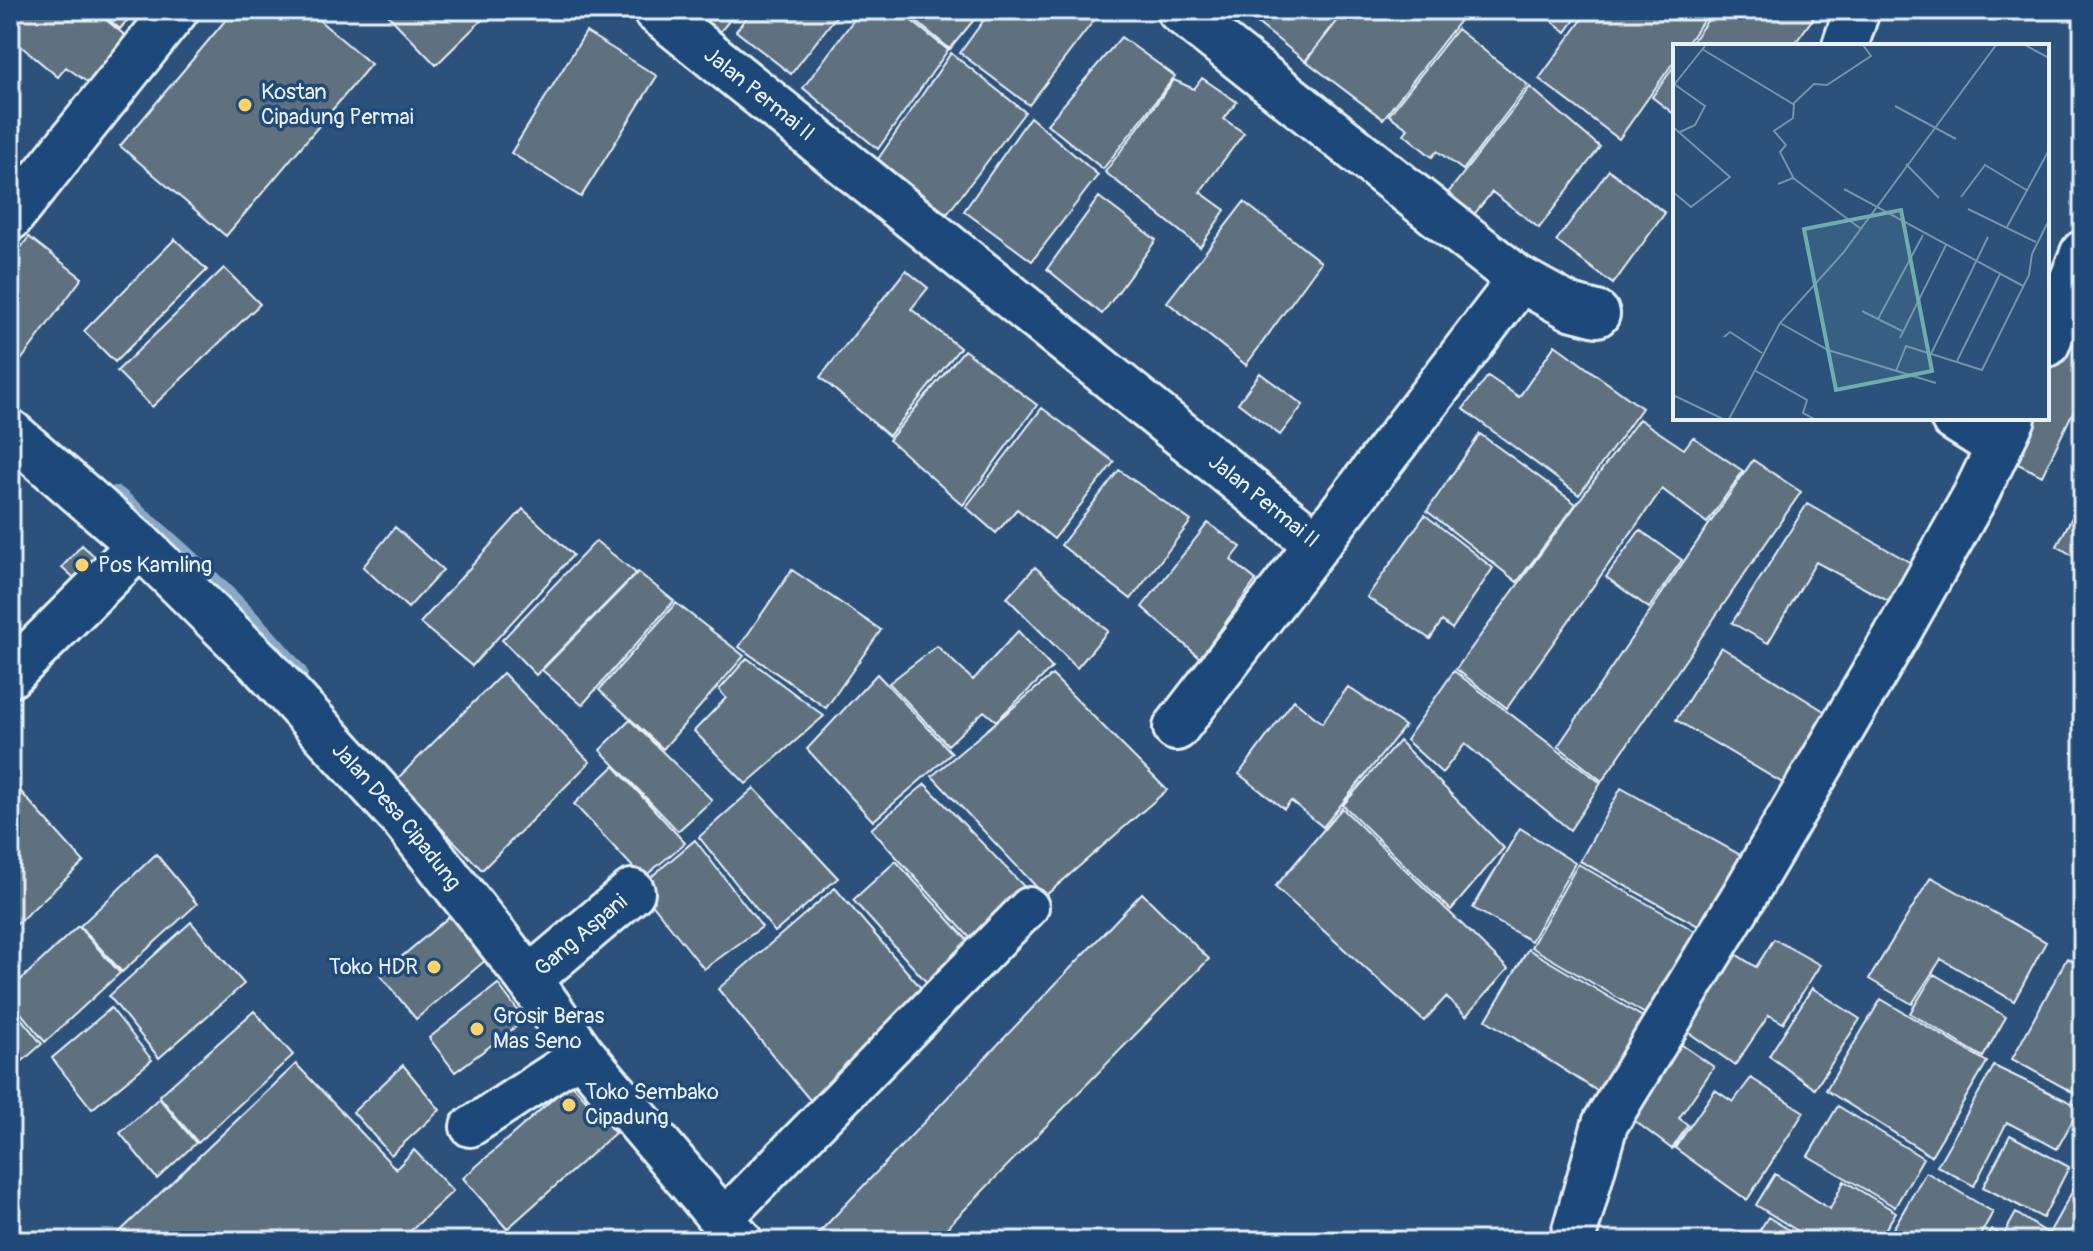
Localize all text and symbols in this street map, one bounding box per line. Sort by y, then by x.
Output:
street label: Jalan Permai II [698,41,821,147]
inset map [1673,44,2049,420]
place label: Kostan Cipadung Permai [261,78,414,131]
marker: Kostan Cipadung Permai [236,96,254,114]
street label: Jalan Permai II [1203,448,1325,554]
place label: Pos Kamling [98,551,212,579]
marker: Pos Kamling [73,556,91,574]
street label: Jalan Desa Cipadung [326,737,468,896]
street label: Gang Aspani [529,888,633,982]
place label: Toko HDR [329,953,418,981]
marker: Toko HDR [425,958,443,976]
place label: Grosir Beras Mas Seno [493,1002,605,1055]
marker: Grosir Beras Mas Seno [468,1020,486,1038]
place label: Toko Sembako Cipadung [585,1078,719,1131]
marker: Toko Sembako Cipadung [560,1096,578,1114]

